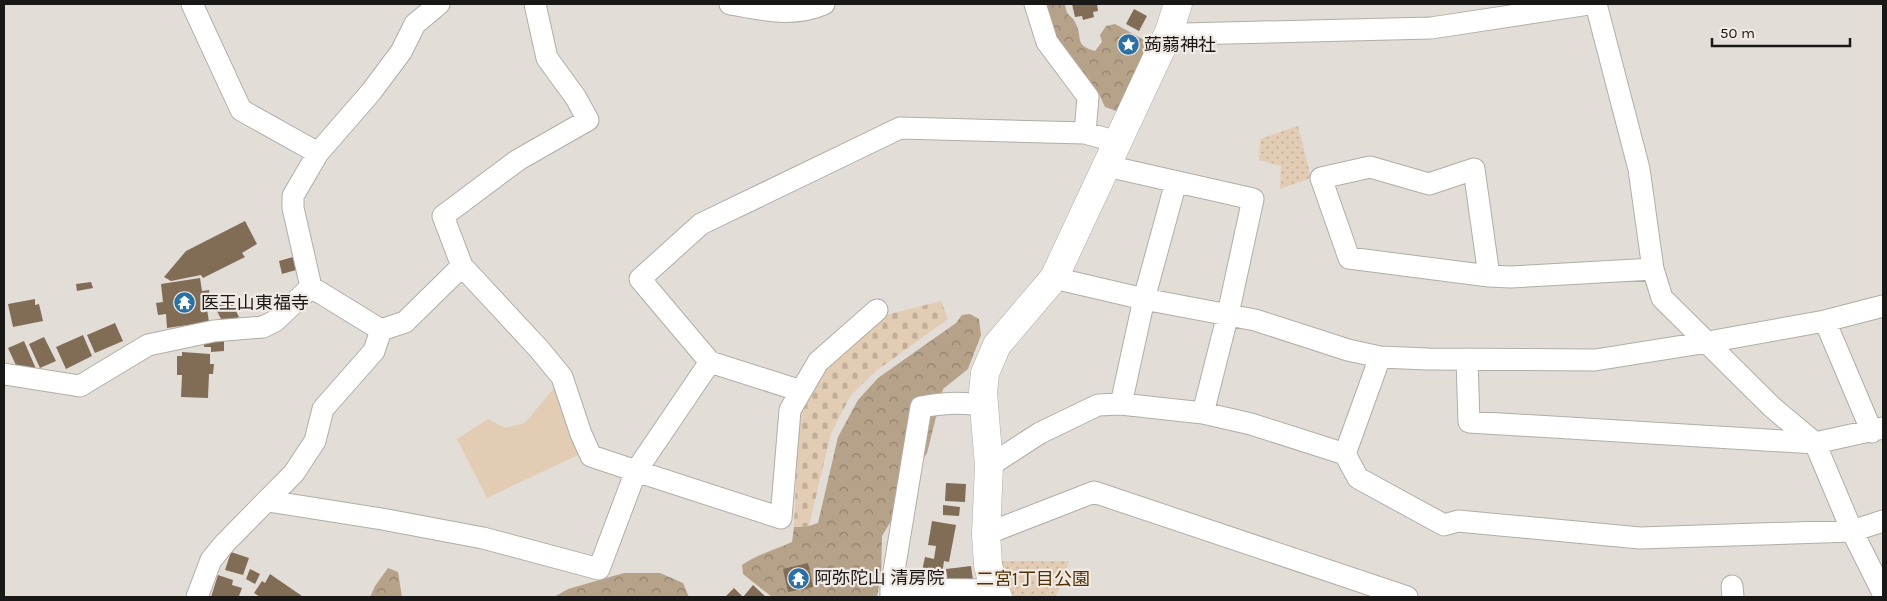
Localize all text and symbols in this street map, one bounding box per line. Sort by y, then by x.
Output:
scale bar [1712,15,1850,47]
text: 50 m [1720,24,1755,42]
place icon: 蒟蒻神社 [1116,33,1140,57]
place label: 蒟蒻神社 [1144,34,1216,56]
temple icon: 医王山東福寺 [173,291,197,315]
place label: 医王山東福寺 [201,292,309,314]
temple icon: 阿弥陀山 清房院 [786,566,810,590]
place label: 阿弥陀山 清房院 [814,567,944,589]
park label: 二宮1丁目公園 [976,568,1090,590]

